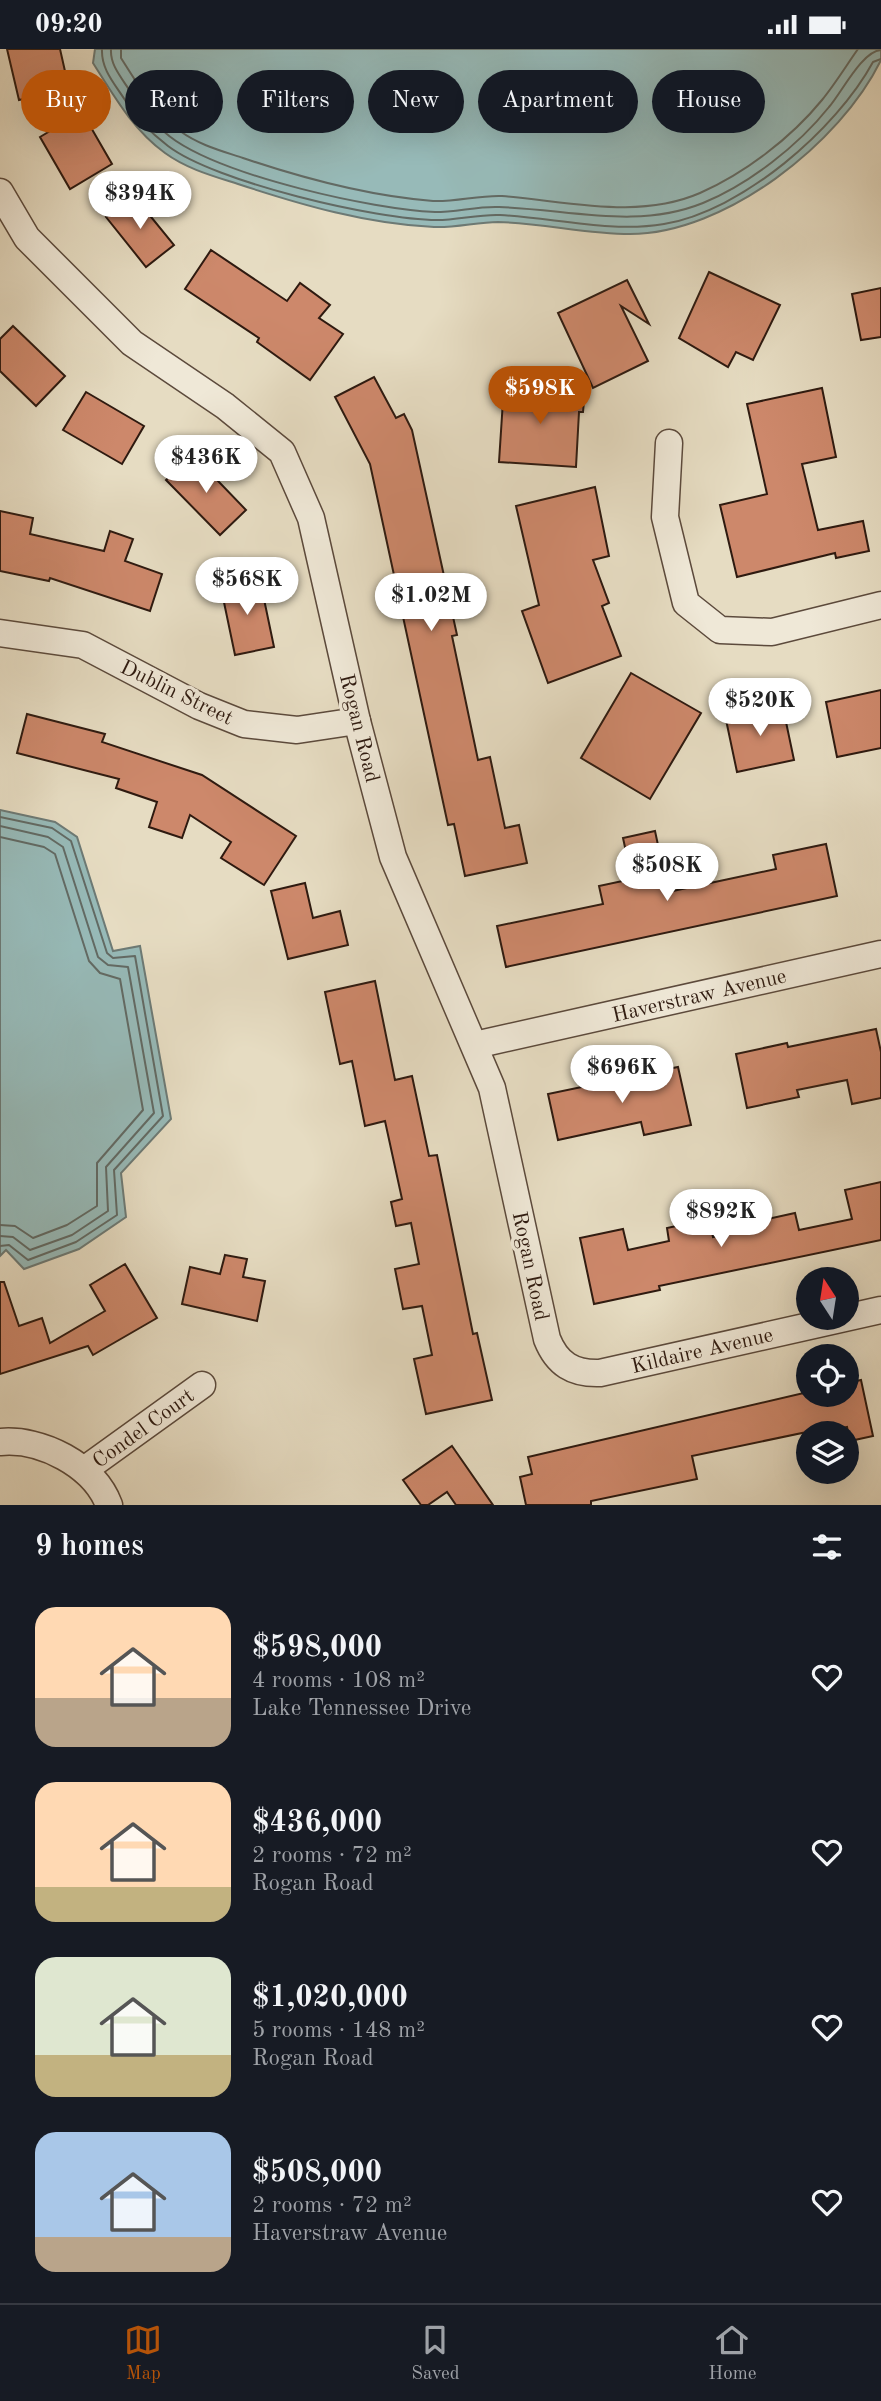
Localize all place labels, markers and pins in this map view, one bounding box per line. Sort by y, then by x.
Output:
pin: $394K [91,171,189,231]
pin: $598K [491,367,589,426]
pin: $436K [157,435,255,495]
pin: $568K [198,557,296,617]
pin: $1.02M [374,573,488,633]
pin: $520K [711,679,809,738]
pin: $508K [618,843,716,903]
pin: $696K [573,1045,671,1105]
pin: $892K [672,1189,770,1249]

